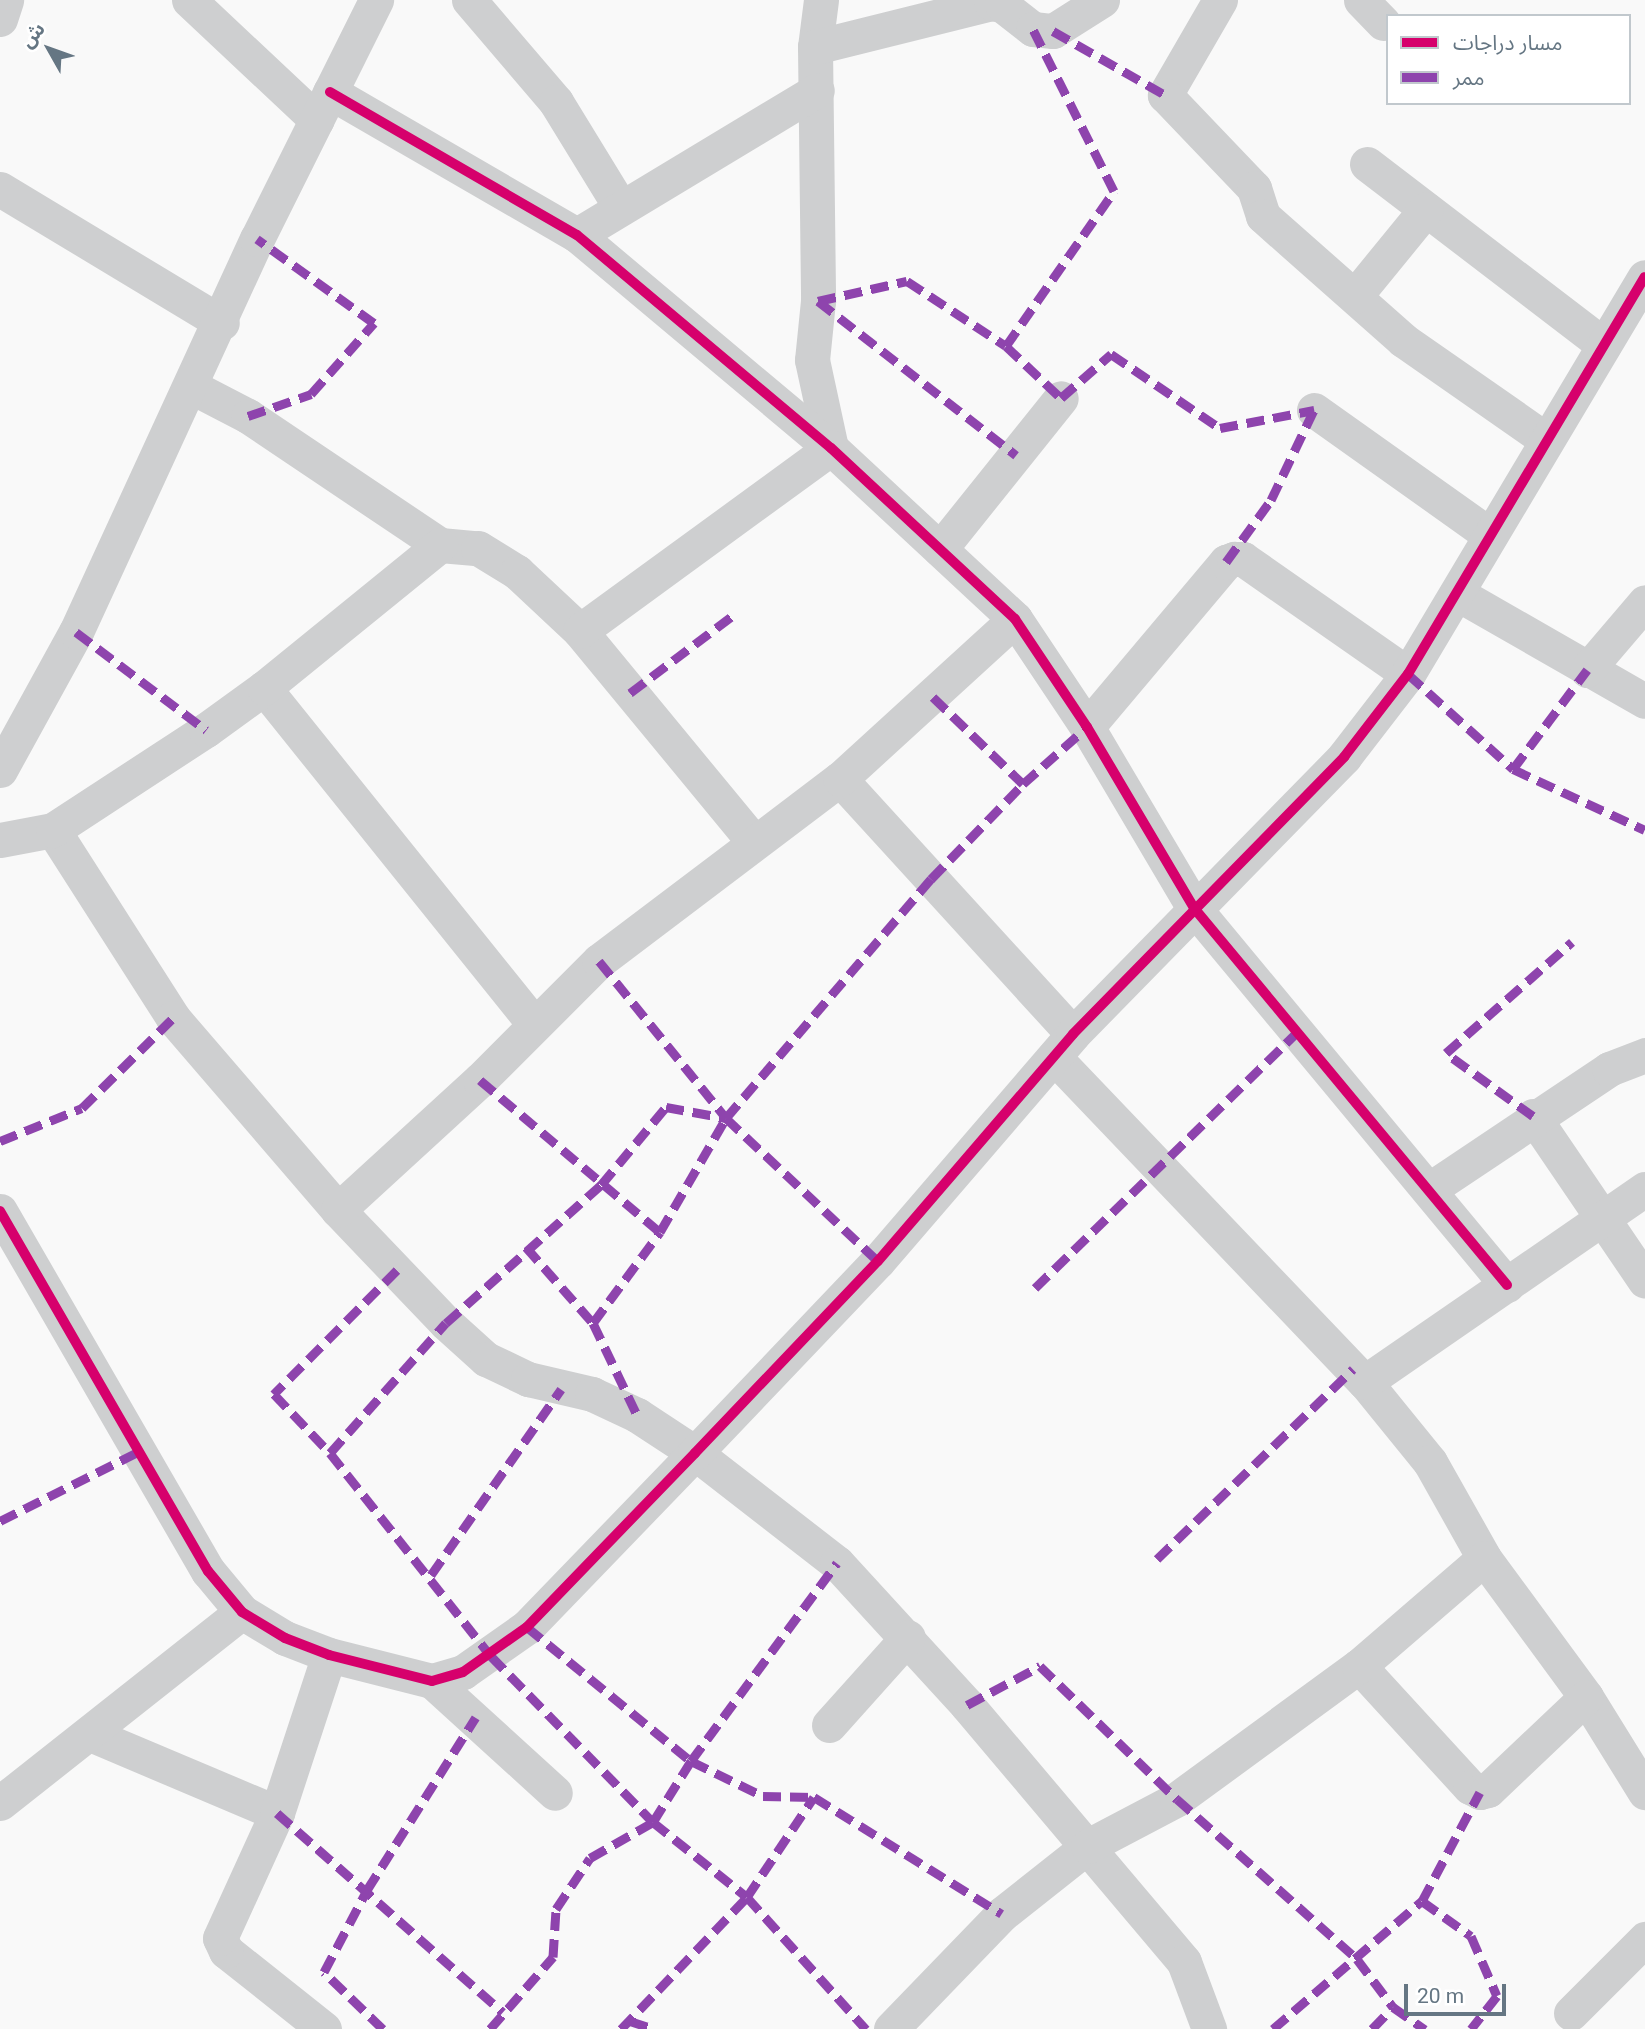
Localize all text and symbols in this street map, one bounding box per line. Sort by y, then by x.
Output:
north arrow [14,14,84,84]
legend [1386,14,1631,105]
text: ش [15,18,50,53]
text: مسار دراجات [1453,31,1562,55]
text: ممر [1453,66,1484,90]
scale bar [1407,1969,1508,2013]
text: 20 m [1417,1984,1464,2008]

